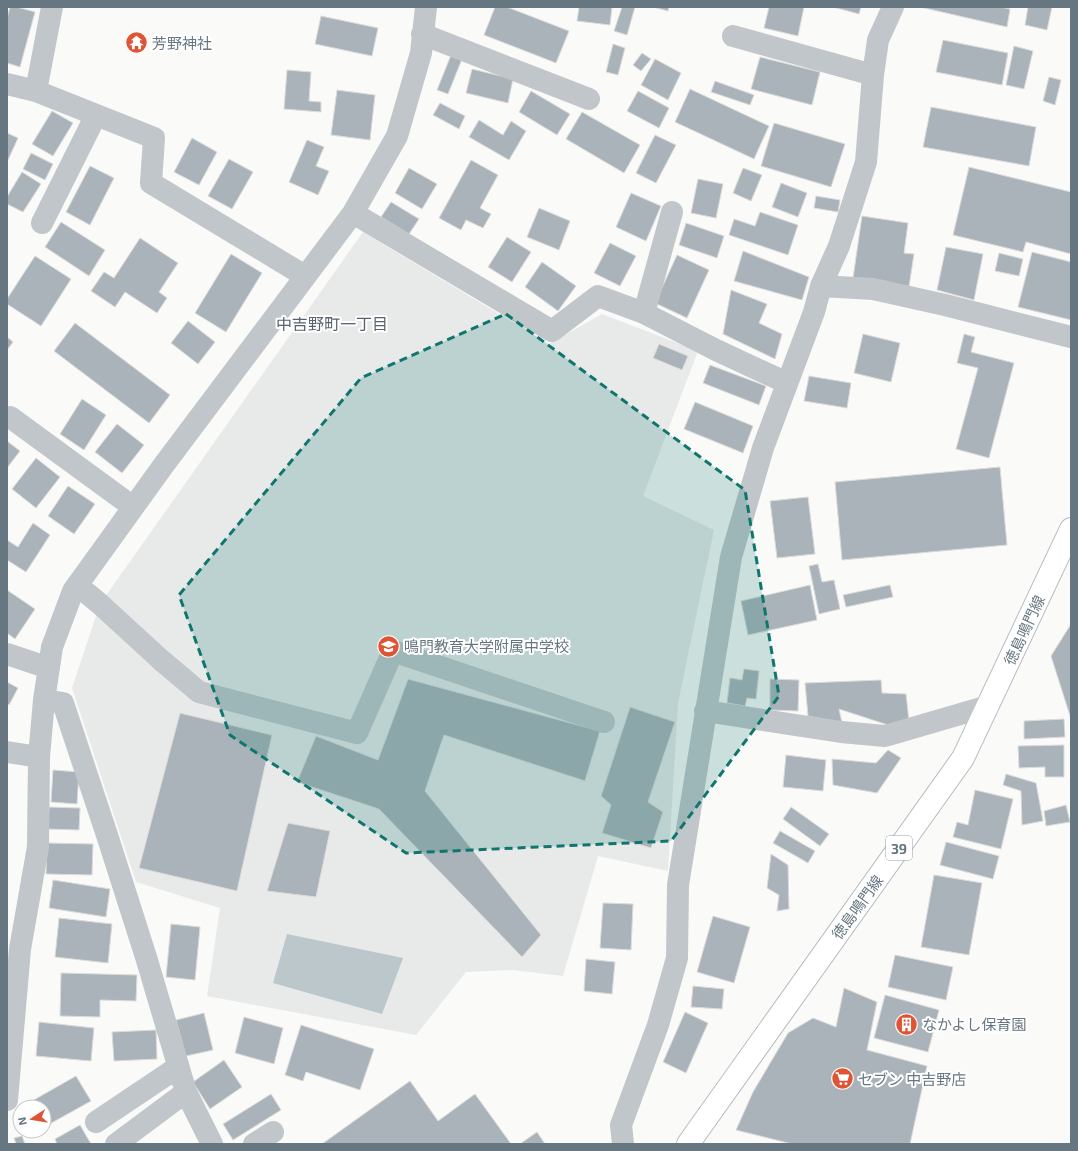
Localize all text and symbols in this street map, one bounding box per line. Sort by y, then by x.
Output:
temple icon: 芳野神社 [123,30,149,56]
place label: 芳野神社 [152,34,212,52]
district label: 中吉野町一丁目 [276,314,388,333]
street label: 徳島鳴門線 [1000,592,1048,668]
school or university icon: 鳴門教育大学附属中学校 [375,633,401,659]
place label: 鳴門教育大学附属中学校 [404,637,569,655]
road number: 39 [886,836,912,860]
street label: 徳島鳴門線 [828,871,886,943]
building icon: なかよし保育園 [893,1011,919,1037]
place label: なかよし保育園 [922,1015,1026,1033]
supermarket icon: セブン 中吉野店 [830,1066,856,1092]
place label: セブン 中吉野店 [858,1070,966,1088]
north arrow [12,1099,52,1139]
text: N [15,1116,29,1126]

